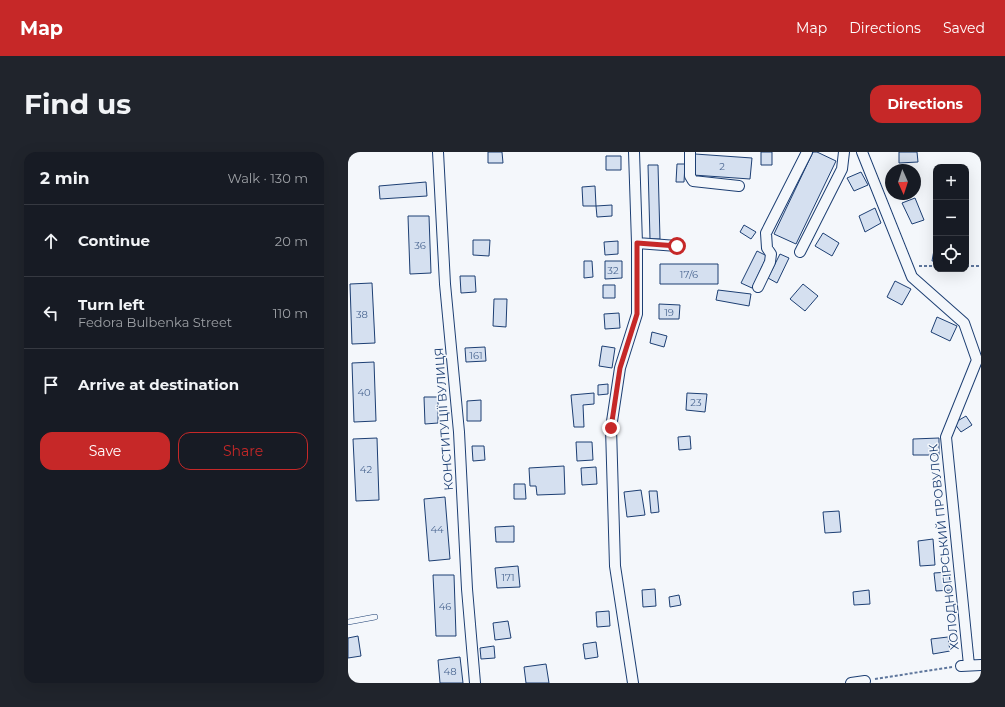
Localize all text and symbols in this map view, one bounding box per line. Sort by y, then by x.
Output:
text: Map [20,17,63,40]
text: Map [796,19,827,37]
text: Directions [849,19,921,37]
text: Saved [943,19,985,37]
button: Directions [870,85,981,123]
text: Find us [24,87,131,121]
house number: 2 [719,160,725,173]
north arrow [885,164,921,200]
map controls [933,164,969,272]
button: + [933,164,969,200]
text: 2 min [40,168,90,188]
text: Walk · 130 m [227,170,308,186]
button: − [933,200,969,236]
icon: ahead [40,230,62,252]
text: Continue [78,231,150,250]
text: 20 m [275,233,308,249]
button: locate [933,236,969,272]
route start [668,237,686,255]
house number: 36 [414,239,426,252]
house number: 32 [607,264,619,277]
house number: 17/6 [680,268,698,281]
text: Turn left [78,295,145,314]
icon: left [40,302,62,324]
text: 110 m [273,305,308,321]
house number: 19 [664,306,674,319]
house number: 38 [356,308,368,321]
text: Fedora Bulbenka Street [78,314,232,330]
street label: КОНСТИТУЦІЇ ВУЛИЦЯ [431,347,456,491]
house number: 161 [469,349,483,362]
icon: arrive [40,374,62,396]
text: Arrive at destination [78,375,239,394]
house number: 40 [357,386,371,399]
house number: 23 [690,396,702,409]
route end [602,419,620,437]
button: Save [40,432,170,470]
button: Share [178,432,308,470]
street label: ХОЛОДНОГІРСЬКИЙ ПРОВУЛОК [925,443,962,651]
house number: 42 [360,463,372,476]
house number: 44 [430,523,444,536]
house number: 171 [501,571,515,584]
house number: 46 [439,600,451,613]
house number: 48 [443,665,457,678]

